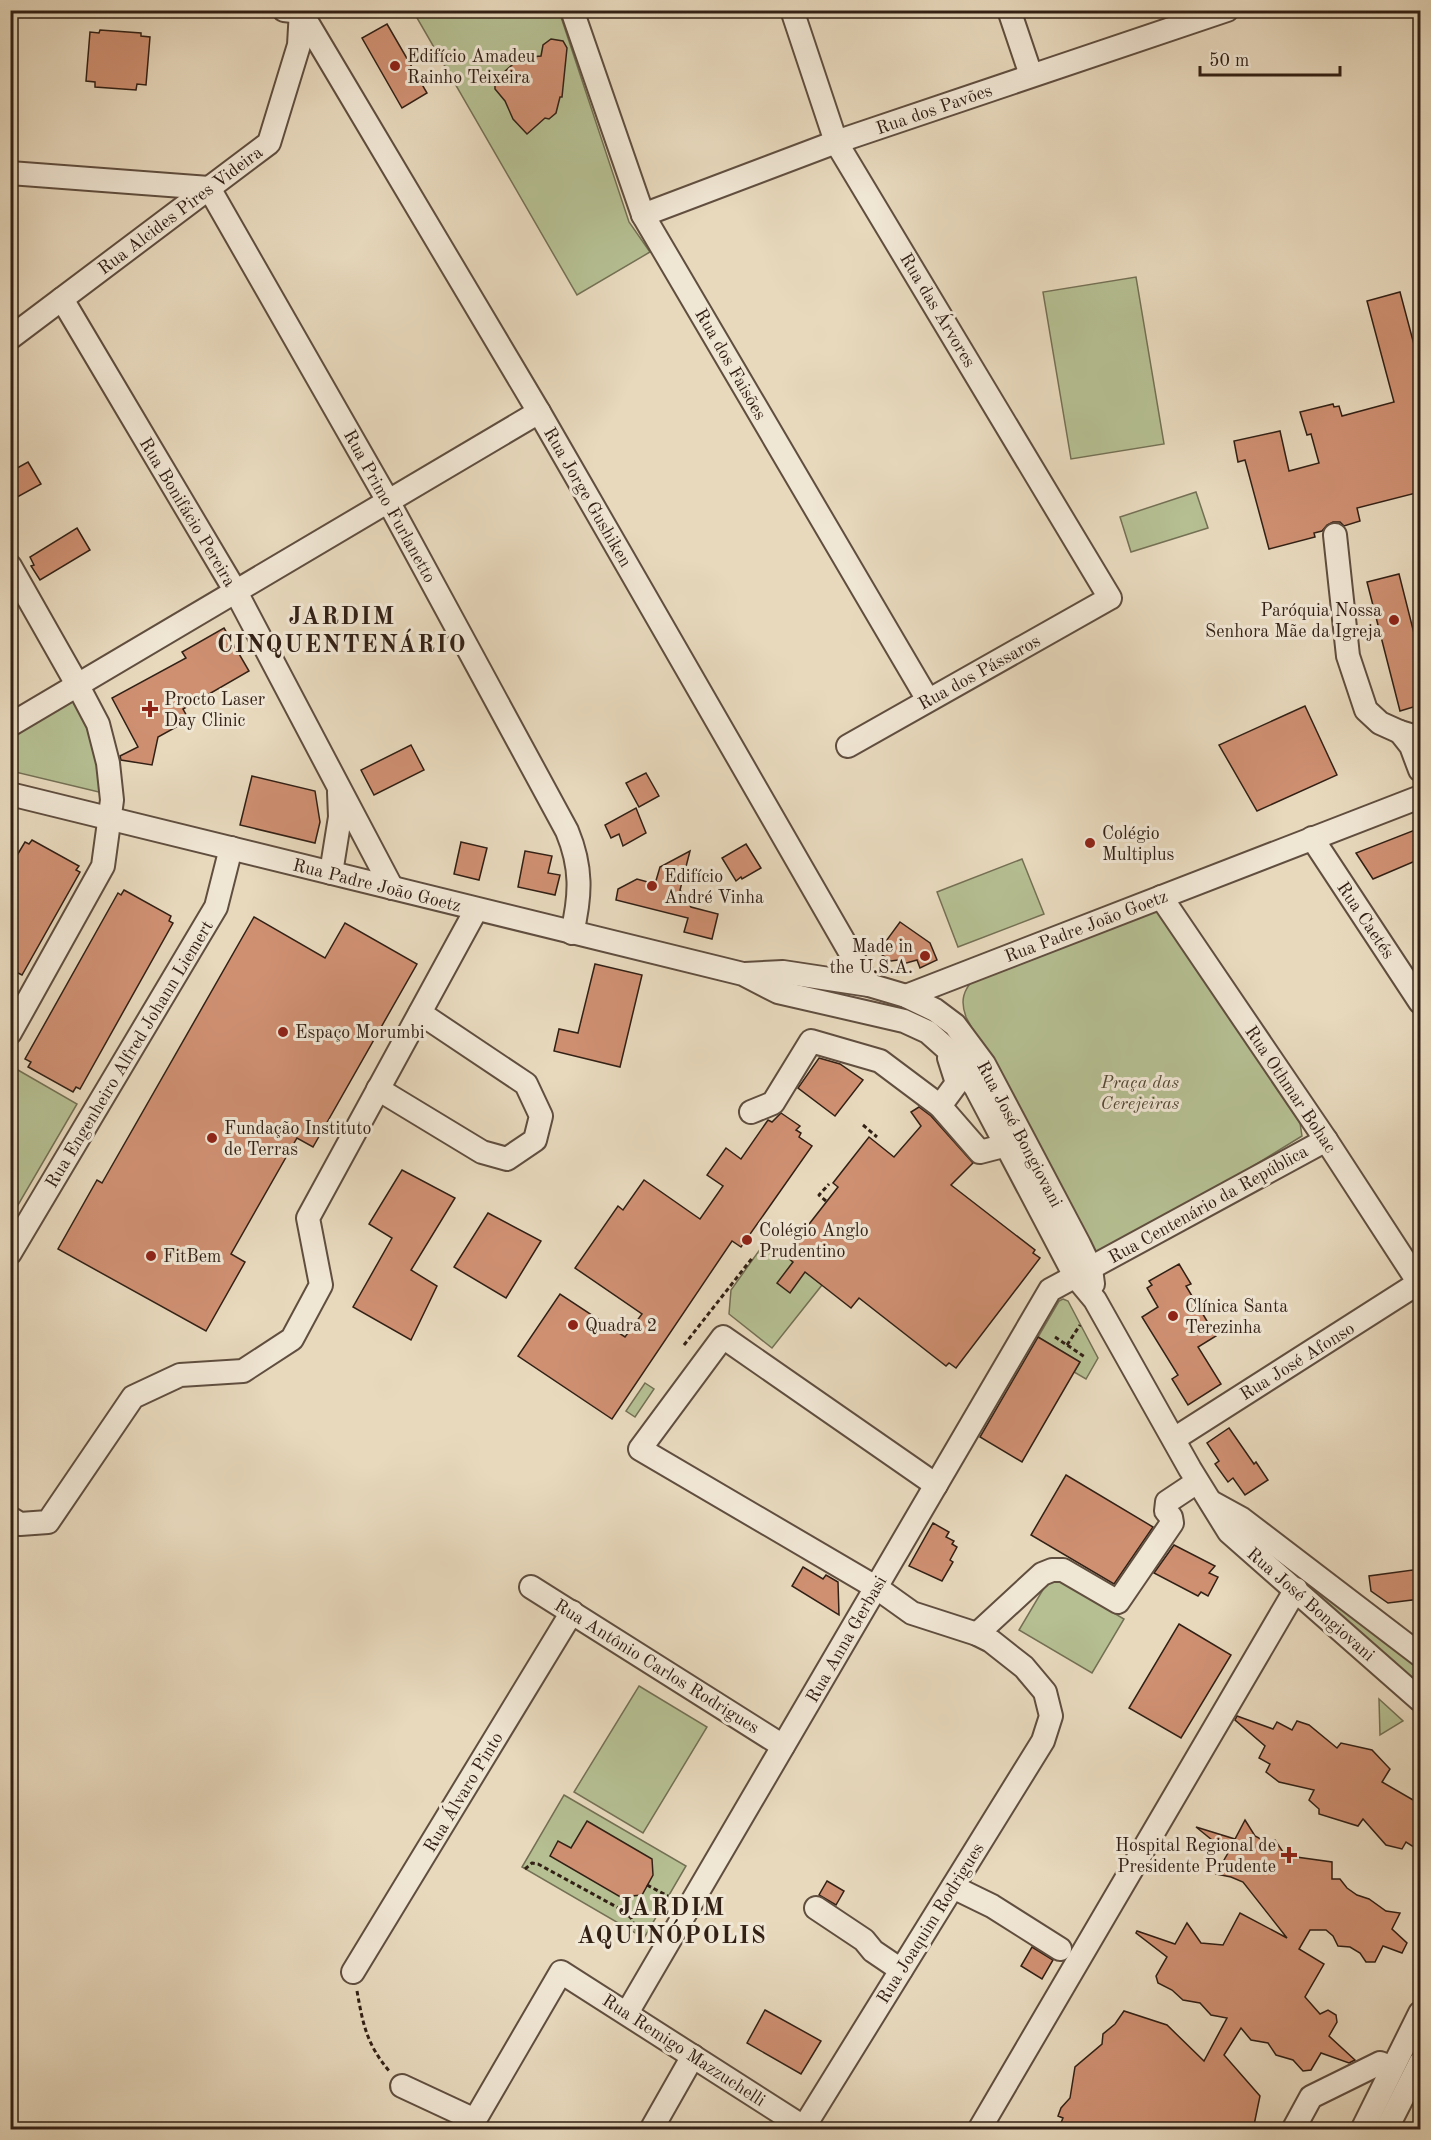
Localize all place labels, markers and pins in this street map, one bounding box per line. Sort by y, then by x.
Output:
place label: Edifício Amadeu Rainho Teixeira [407,48,536,87]
marker: Edifício Amadeu Rainho Teixeira [388,59,402,73]
place label: Paróquia Nossa Senhora Mãe da Igreja [1205,602,1382,641]
marker: Paróquia Nossa Senhora Mãe da Igreja [1387,613,1401,627]
place label: Procto Laser Day Clinic [164,691,266,730]
marker: Procto Laser Day Clinic [141,700,159,718]
place label: Colégio Multiplus [1102,825,1175,864]
marker: Colégio Multiplus [1083,836,1097,850]
place label: Edifício André Vinha [664,868,764,907]
marker: Edifício André Vinha [645,879,659,893]
place label: Made in the U.S.A. [830,938,913,977]
marker: Made in the U.S.A. [918,949,932,963]
place label: Espaço Morumbi [295,1024,425,1042]
marker: Espaço Morumbi [276,1025,290,1039]
place label: Fundação Instituto de Terras [224,1120,371,1159]
marker: Fundação Instituto de Terras [205,1131,219,1145]
place label: Colégio Anglo Prudentino [759,1222,869,1261]
marker: Colégio Anglo Prudentino [740,1233,754,1247]
place label: FitBem [163,1248,221,1266]
marker: FitBem [144,1249,158,1263]
place label: Clínica Santa Terezinha [1185,1298,1288,1337]
marker: Clínica Santa Terezinha [1166,1309,1180,1323]
place label: Quadra 2 [585,1317,657,1335]
marker: Quadra 2 [566,1318,580,1332]
place label: Hospital Regional de Presidente Prudente [1115,1837,1276,1876]
marker: Hospital Regional de Presidente Prudente [1280,1846,1298,1864]

